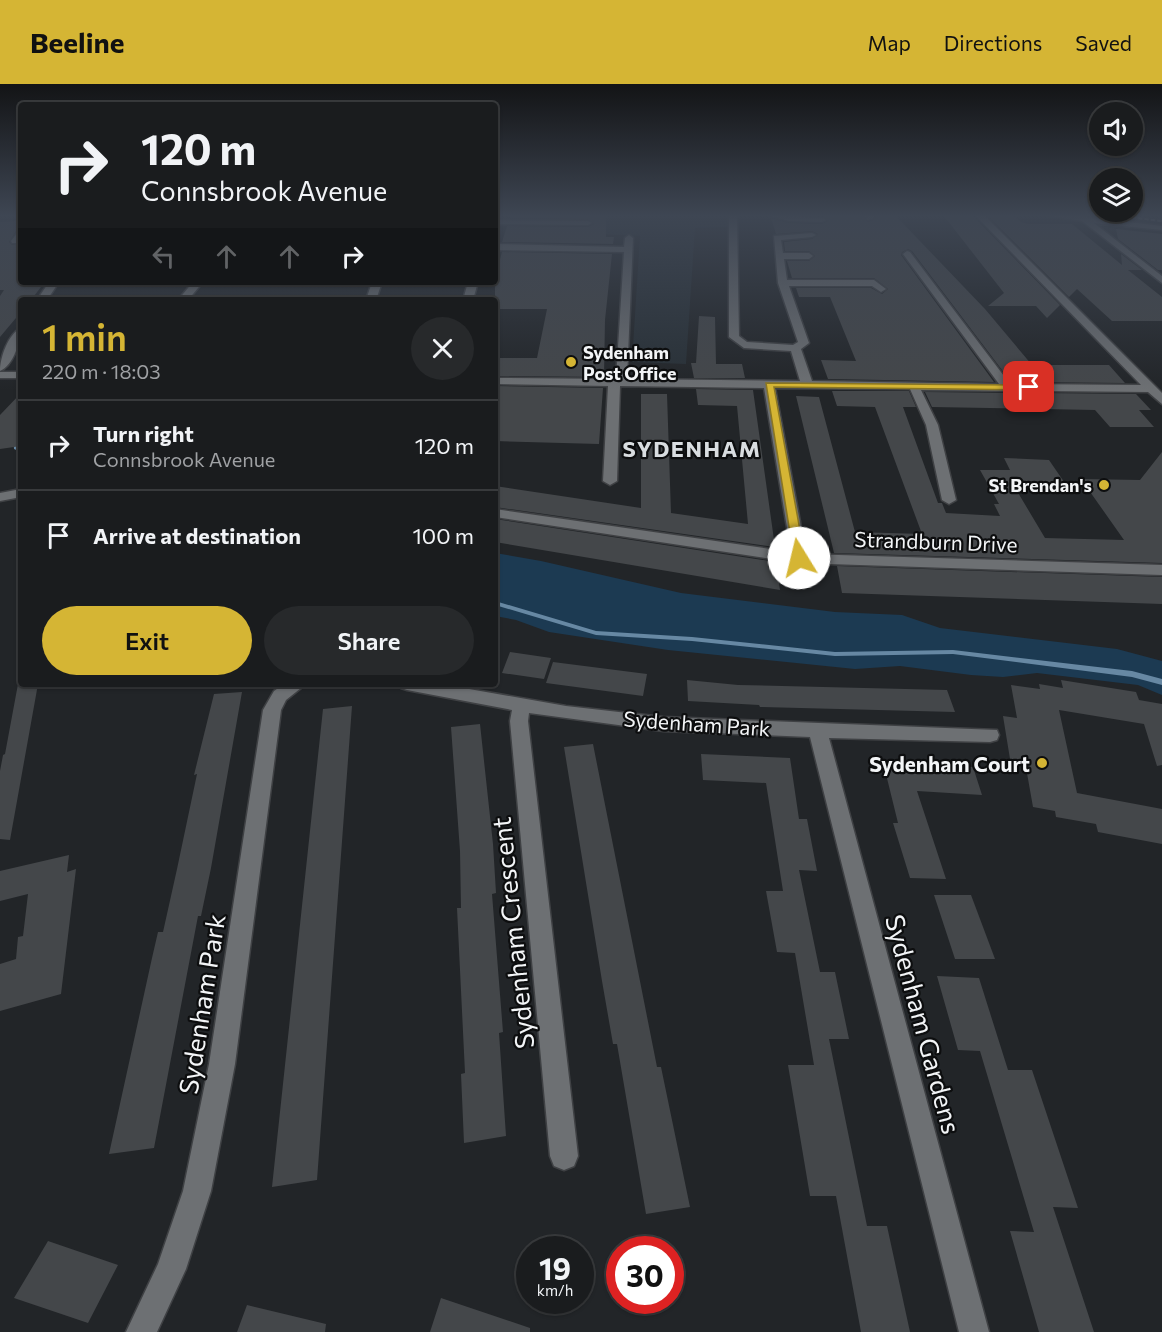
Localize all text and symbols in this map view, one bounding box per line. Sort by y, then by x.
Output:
text: Beeline [30,25,124,59]
text: Map [868,30,911,55]
text: Directions [944,30,1042,55]
text: Saved [1075,30,1132,55]
map controls [1089,102,1143,222]
button: sound [1089,102,1143,156]
text: 120 m [141,122,256,174]
icon: right [42,126,120,204]
button: layers [1089,168,1143,222]
text: Connsbrook Avenue [141,174,387,207]
icon: left [147,240,180,273]
icon: ahead [210,240,243,273]
icon: ahead [273,240,306,273]
icon: right [336,240,369,273]
text: 1 min [42,314,127,358]
button: close [411,317,474,380]
place label: Sydenham Post Office [583,341,676,384]
marker: Sydenham Post Office [564,355,578,369]
text: 220 m · 18:03 [42,359,161,383]
pin [1003,361,1054,412]
icon: arrive [1012,370,1045,403]
text: Turn right [93,420,194,447]
icon: right [42,429,75,462]
text: 120 m [415,432,474,459]
district label: SYDENHAM [623,435,761,462]
text: Connsbrook Avenue [93,447,275,471]
place label: St Brendan's [988,474,1092,496]
marker: St Brendan's [1097,478,1111,492]
icon: arrive [42,519,75,552]
text: Arrive at destination [93,522,301,549]
text: 100 m [412,522,474,549]
position arrow [767,526,831,590]
street label: Strandburn Drive [854,526,1018,556]
button: Exit [42,606,252,675]
button: Share [264,606,474,675]
street label: Sydenham Park [623,705,771,741]
place label: Sydenham Court [869,751,1030,776]
marker: Sydenham Court [1035,756,1049,770]
street label: Sydenham Crescent [484,816,540,1050]
street label: Sydenham Gardens [880,911,968,1137]
street label: Sydenham Park [171,912,231,1096]
speed limit sign: 30 [606,1236,684,1314]
text: 19 [539,1249,571,1286]
text: km/h [537,1281,573,1299]

